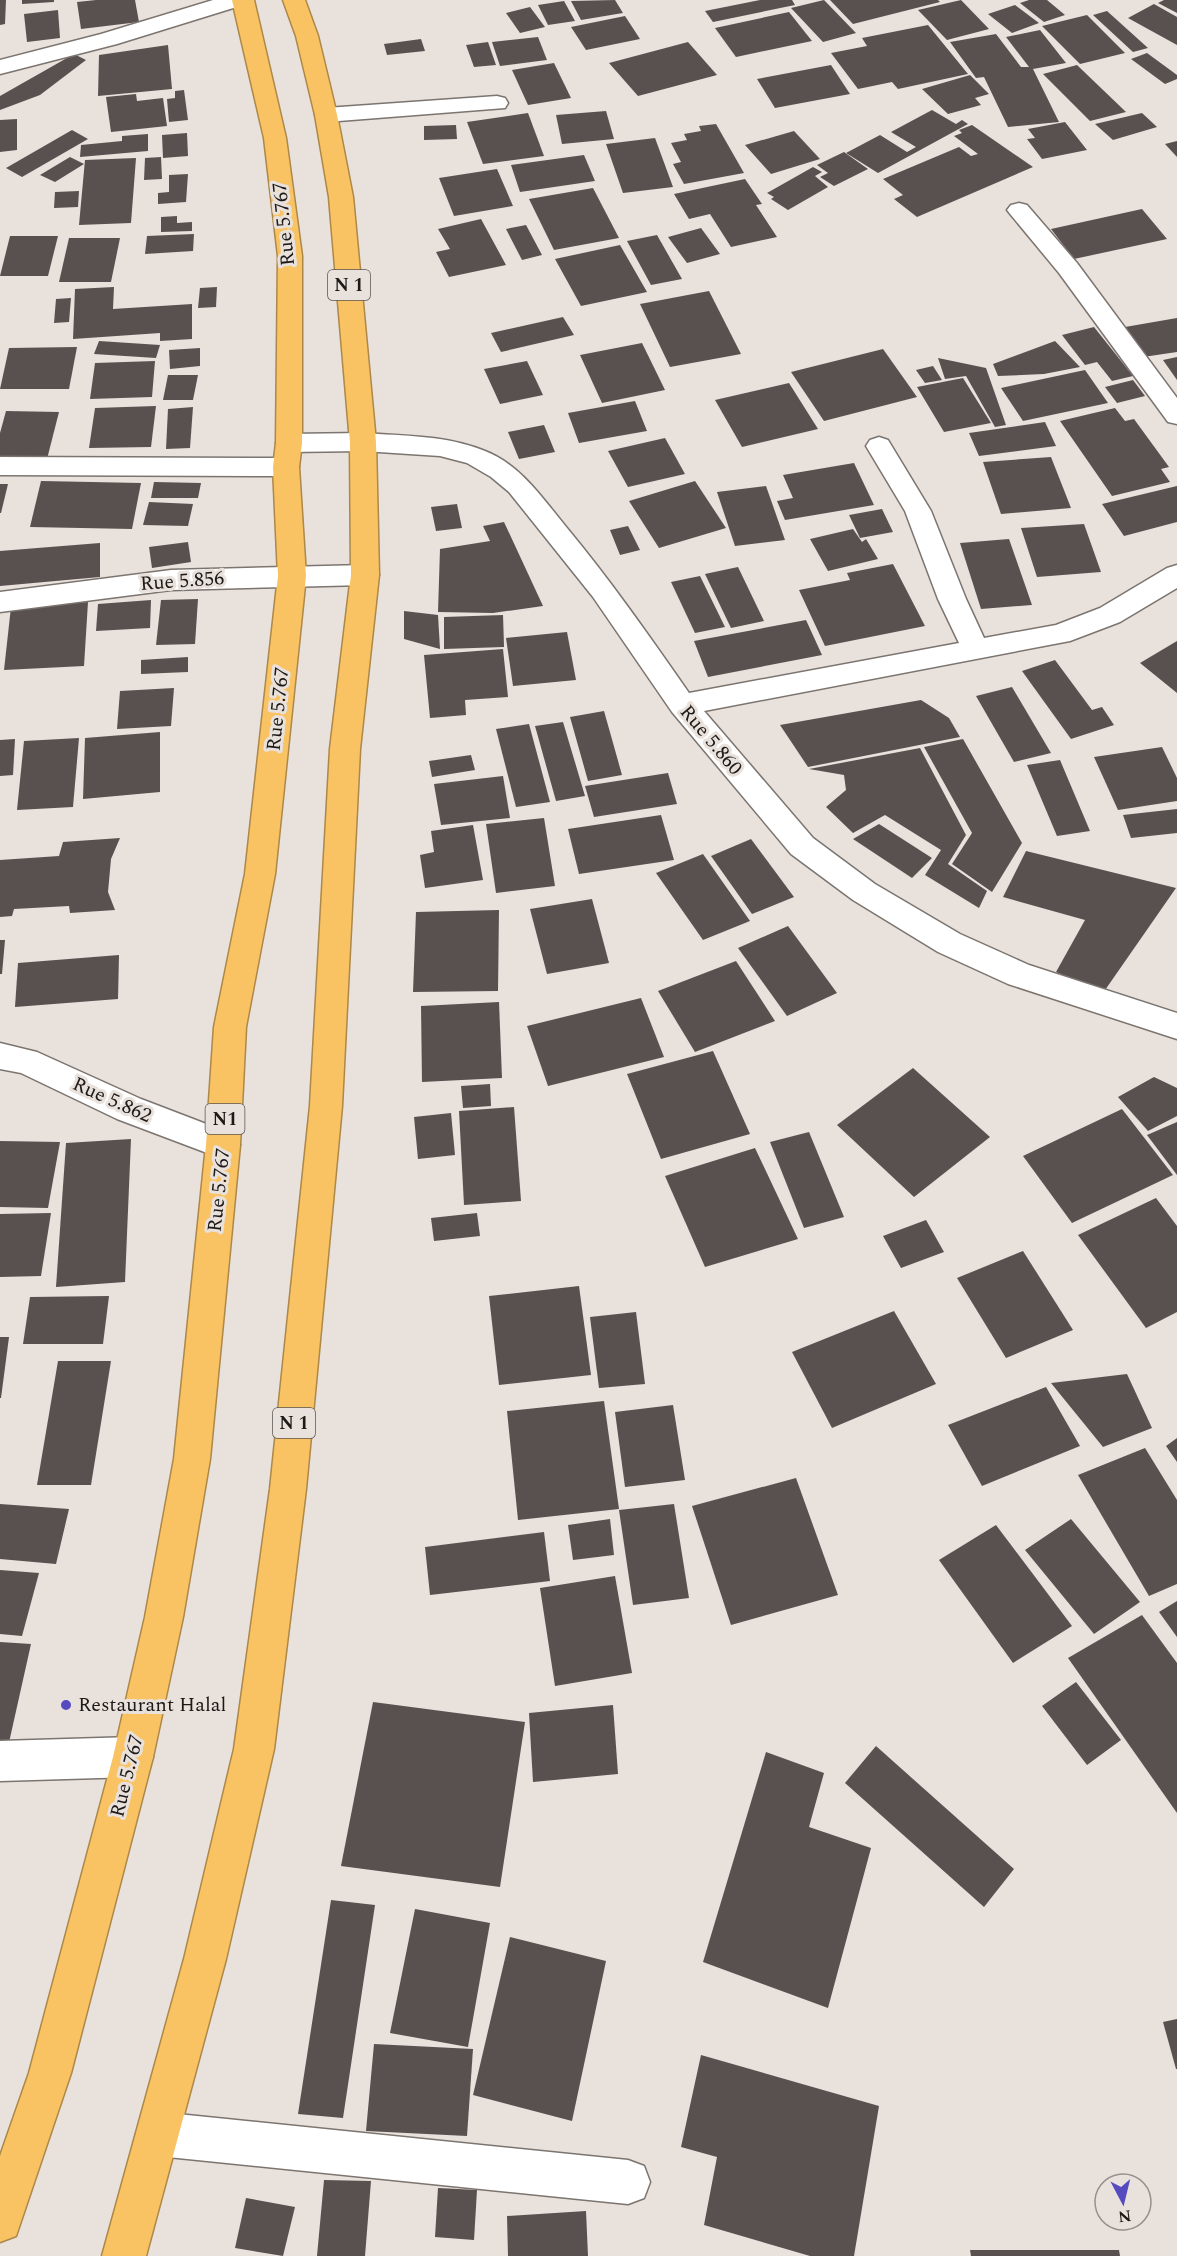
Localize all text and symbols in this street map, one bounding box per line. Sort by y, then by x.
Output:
street label: Rue 5.767 [265,181,303,267]
road number: N 1 [328,270,370,300]
street label: Rue 5.856 [139,563,225,599]
street label: Rue 5.767 [259,666,297,752]
street label: Rue 5.860 [672,698,750,782]
street label: Rue 5.862 [67,1069,157,1131]
road number: N1 [206,1104,244,1134]
street label: Rue 5.767 [200,1147,238,1233]
road number: N 1 [273,1408,315,1438]
place label: Restaurant Halal [78,1690,226,1720]
marker: Restaurant Halal [59,1698,73,1712]
street label: Rue 5.767 [102,1732,152,1820]
north arrow [1093,2172,1153,2232]
text: N [1117,2203,1133,2229]

